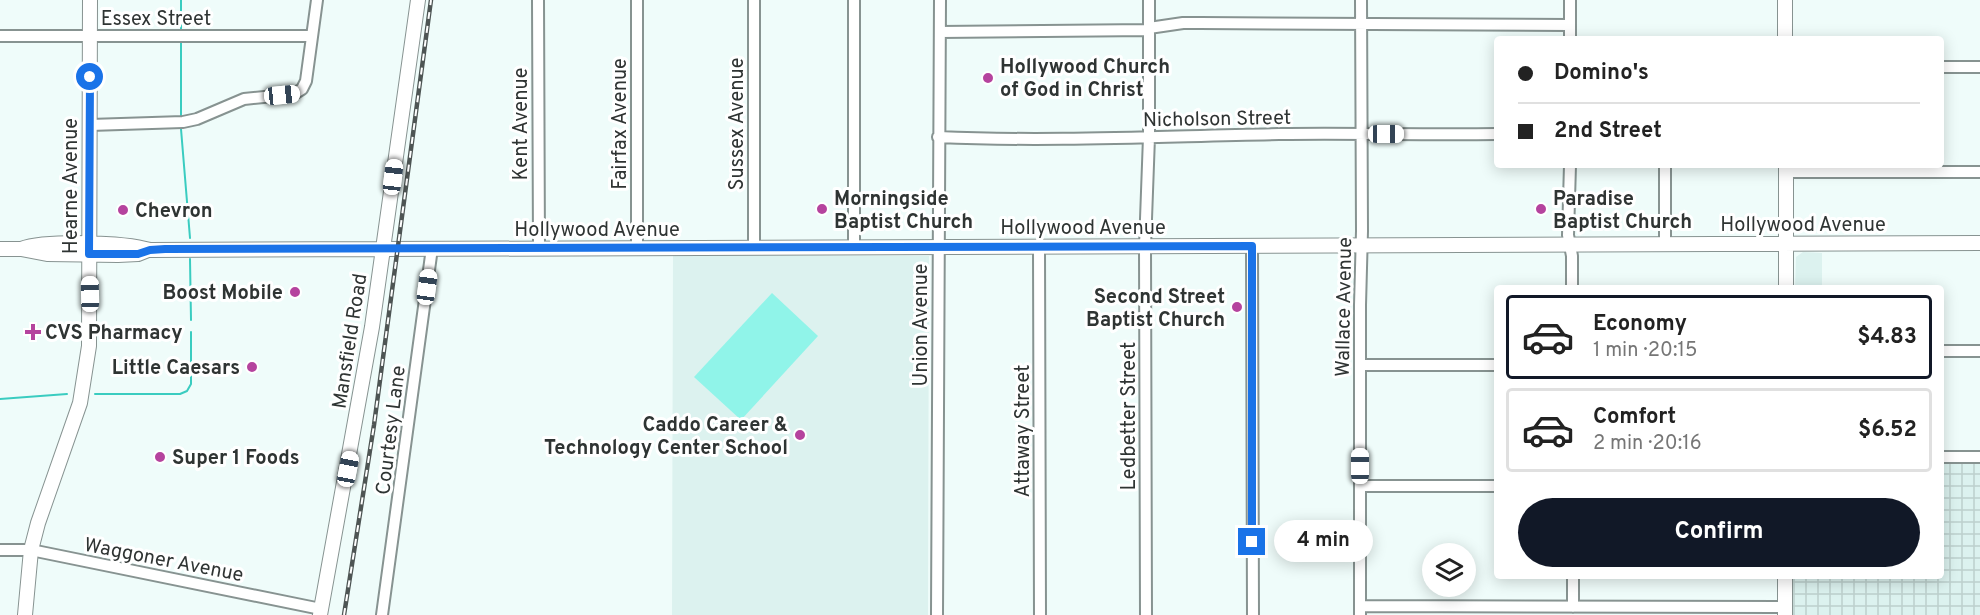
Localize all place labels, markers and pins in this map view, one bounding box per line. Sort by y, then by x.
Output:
place label: Hollywood Church of God in Christ [1000,55,1170,104]
marker: Hollywood Church of God in Christ [981,71,995,85]
place label: Morningside Baptist Church [834,187,973,236]
place label: Paradise Baptist Church [1553,187,1692,236]
place label: Chevron [135,199,212,225]
marker: Morningside Baptist Church [815,202,829,216]
marker: Paradise Baptist Church [1534,202,1548,216]
marker: Chevron [116,203,130,217]
place label: Boost Mobile [162,281,283,307]
marker: Boost Mobile [288,285,302,299]
place label: Second Street Baptist Church [1086,285,1225,334]
marker: Second Street Baptist Church [1230,300,1244,314]
place label: CVS Pharmacy [45,321,183,347]
marker: CVS Pharmacy [26,325,40,339]
place label: Little Caesars [112,356,240,382]
marker: Little Caesars [245,360,259,374]
place label: Caddo Career & Technology Center School [544,413,788,462]
marker: Caddo Career & Technology Center School [793,428,807,442]
place label: Super 1 Foods [172,446,300,472]
marker: Super 1 Foods [153,450,167,464]

